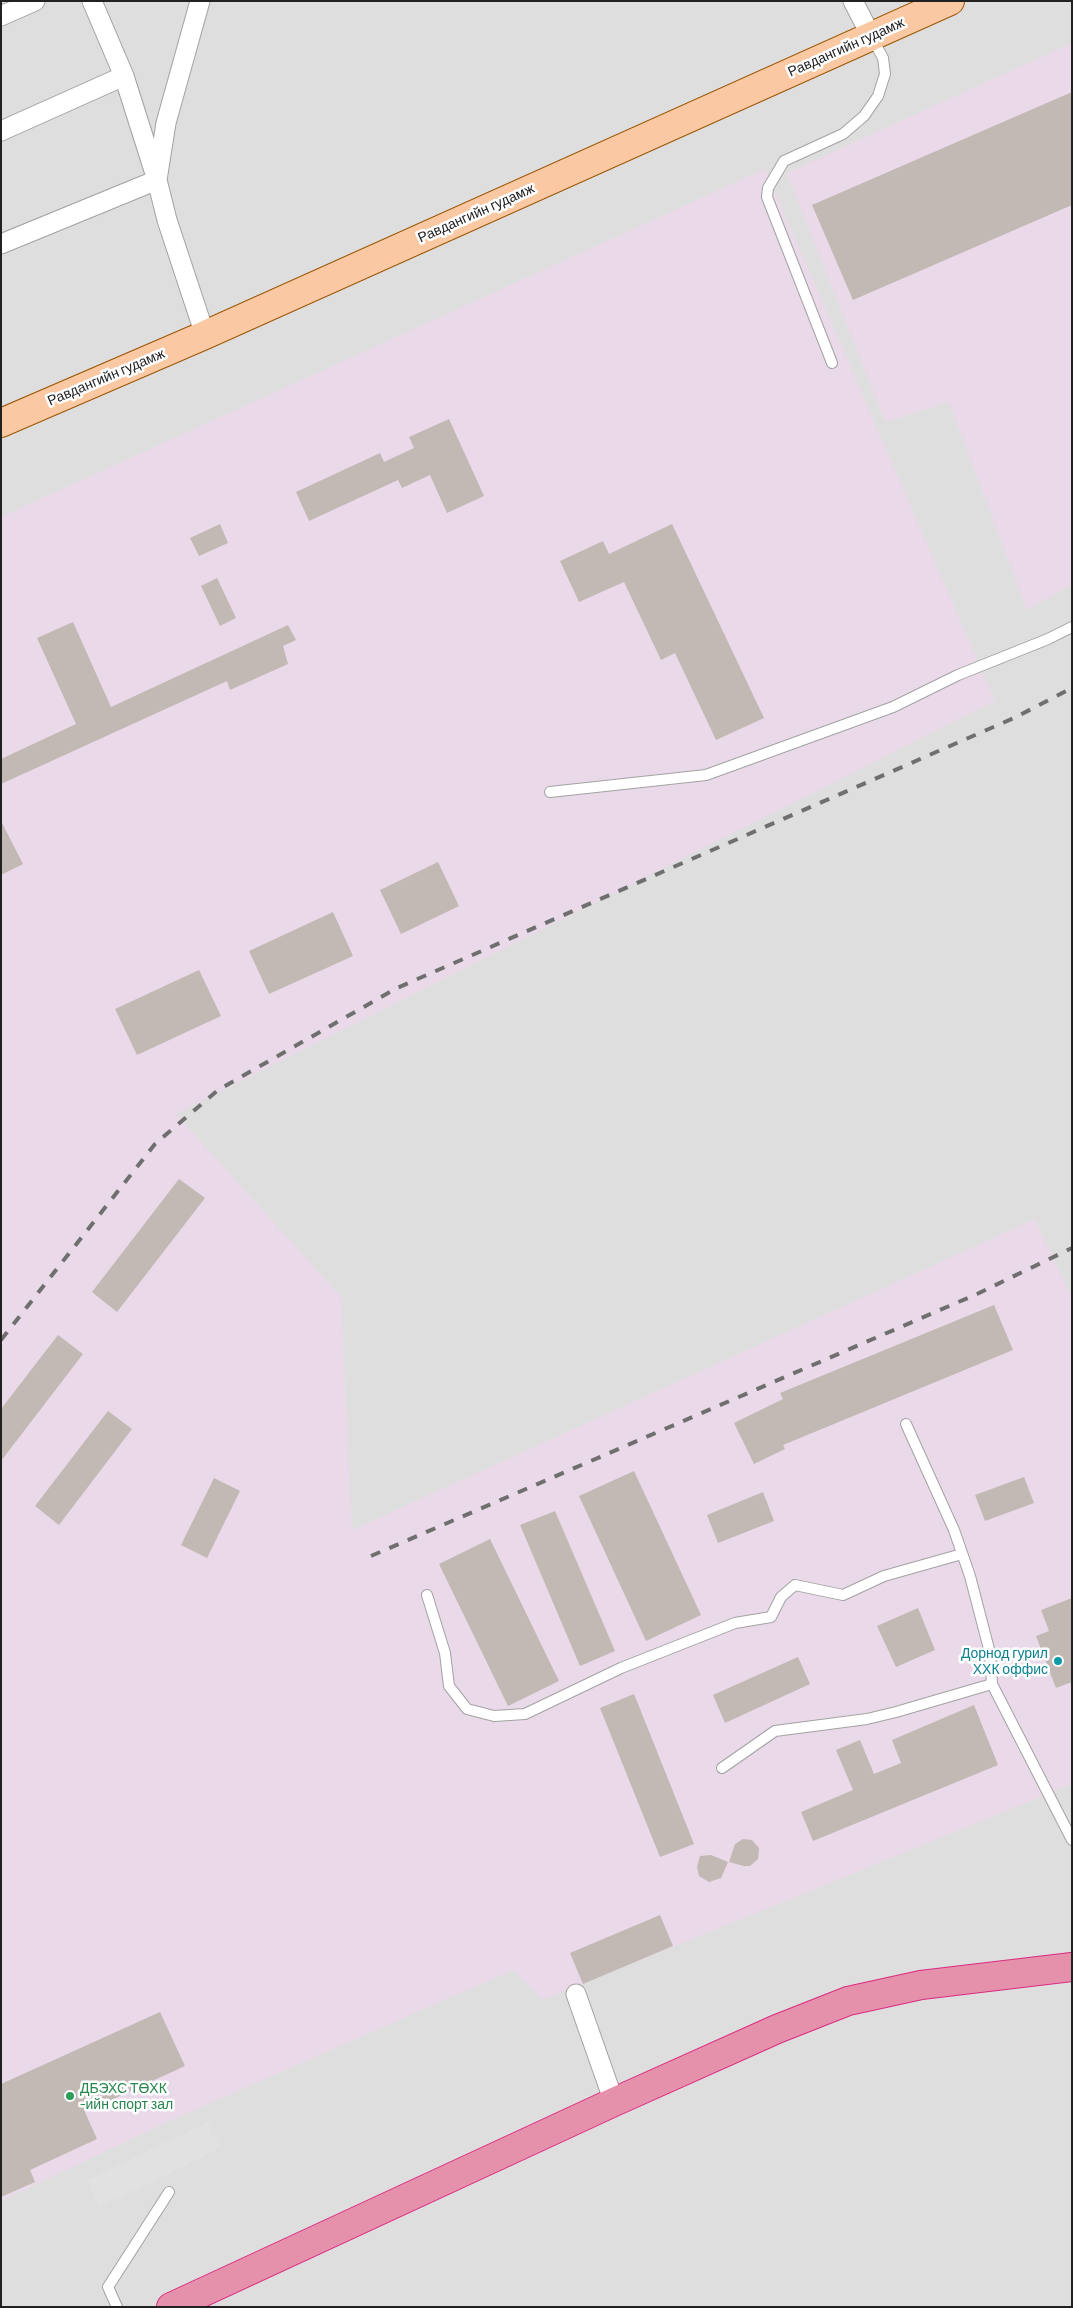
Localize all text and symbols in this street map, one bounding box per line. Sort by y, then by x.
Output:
street label: Равдангийн гудамж [785,14,907,80]
street label: Равдангийн гудамж [415,180,537,246]
street label: Равдангийн гудамж [45,345,167,409]
place label: Дорнод гурил ХХК оффис [961,1645,1048,1678]
marker: Дорнод гурил ХХК оффис [1052,1655,1064,1667]
place label: ДБЭХС ТӨХК -ийн спорт зал [80,2080,173,2112]
marker: ДБЭХС ТӨХК -ийн спорт зал [64,2090,76,2102]

